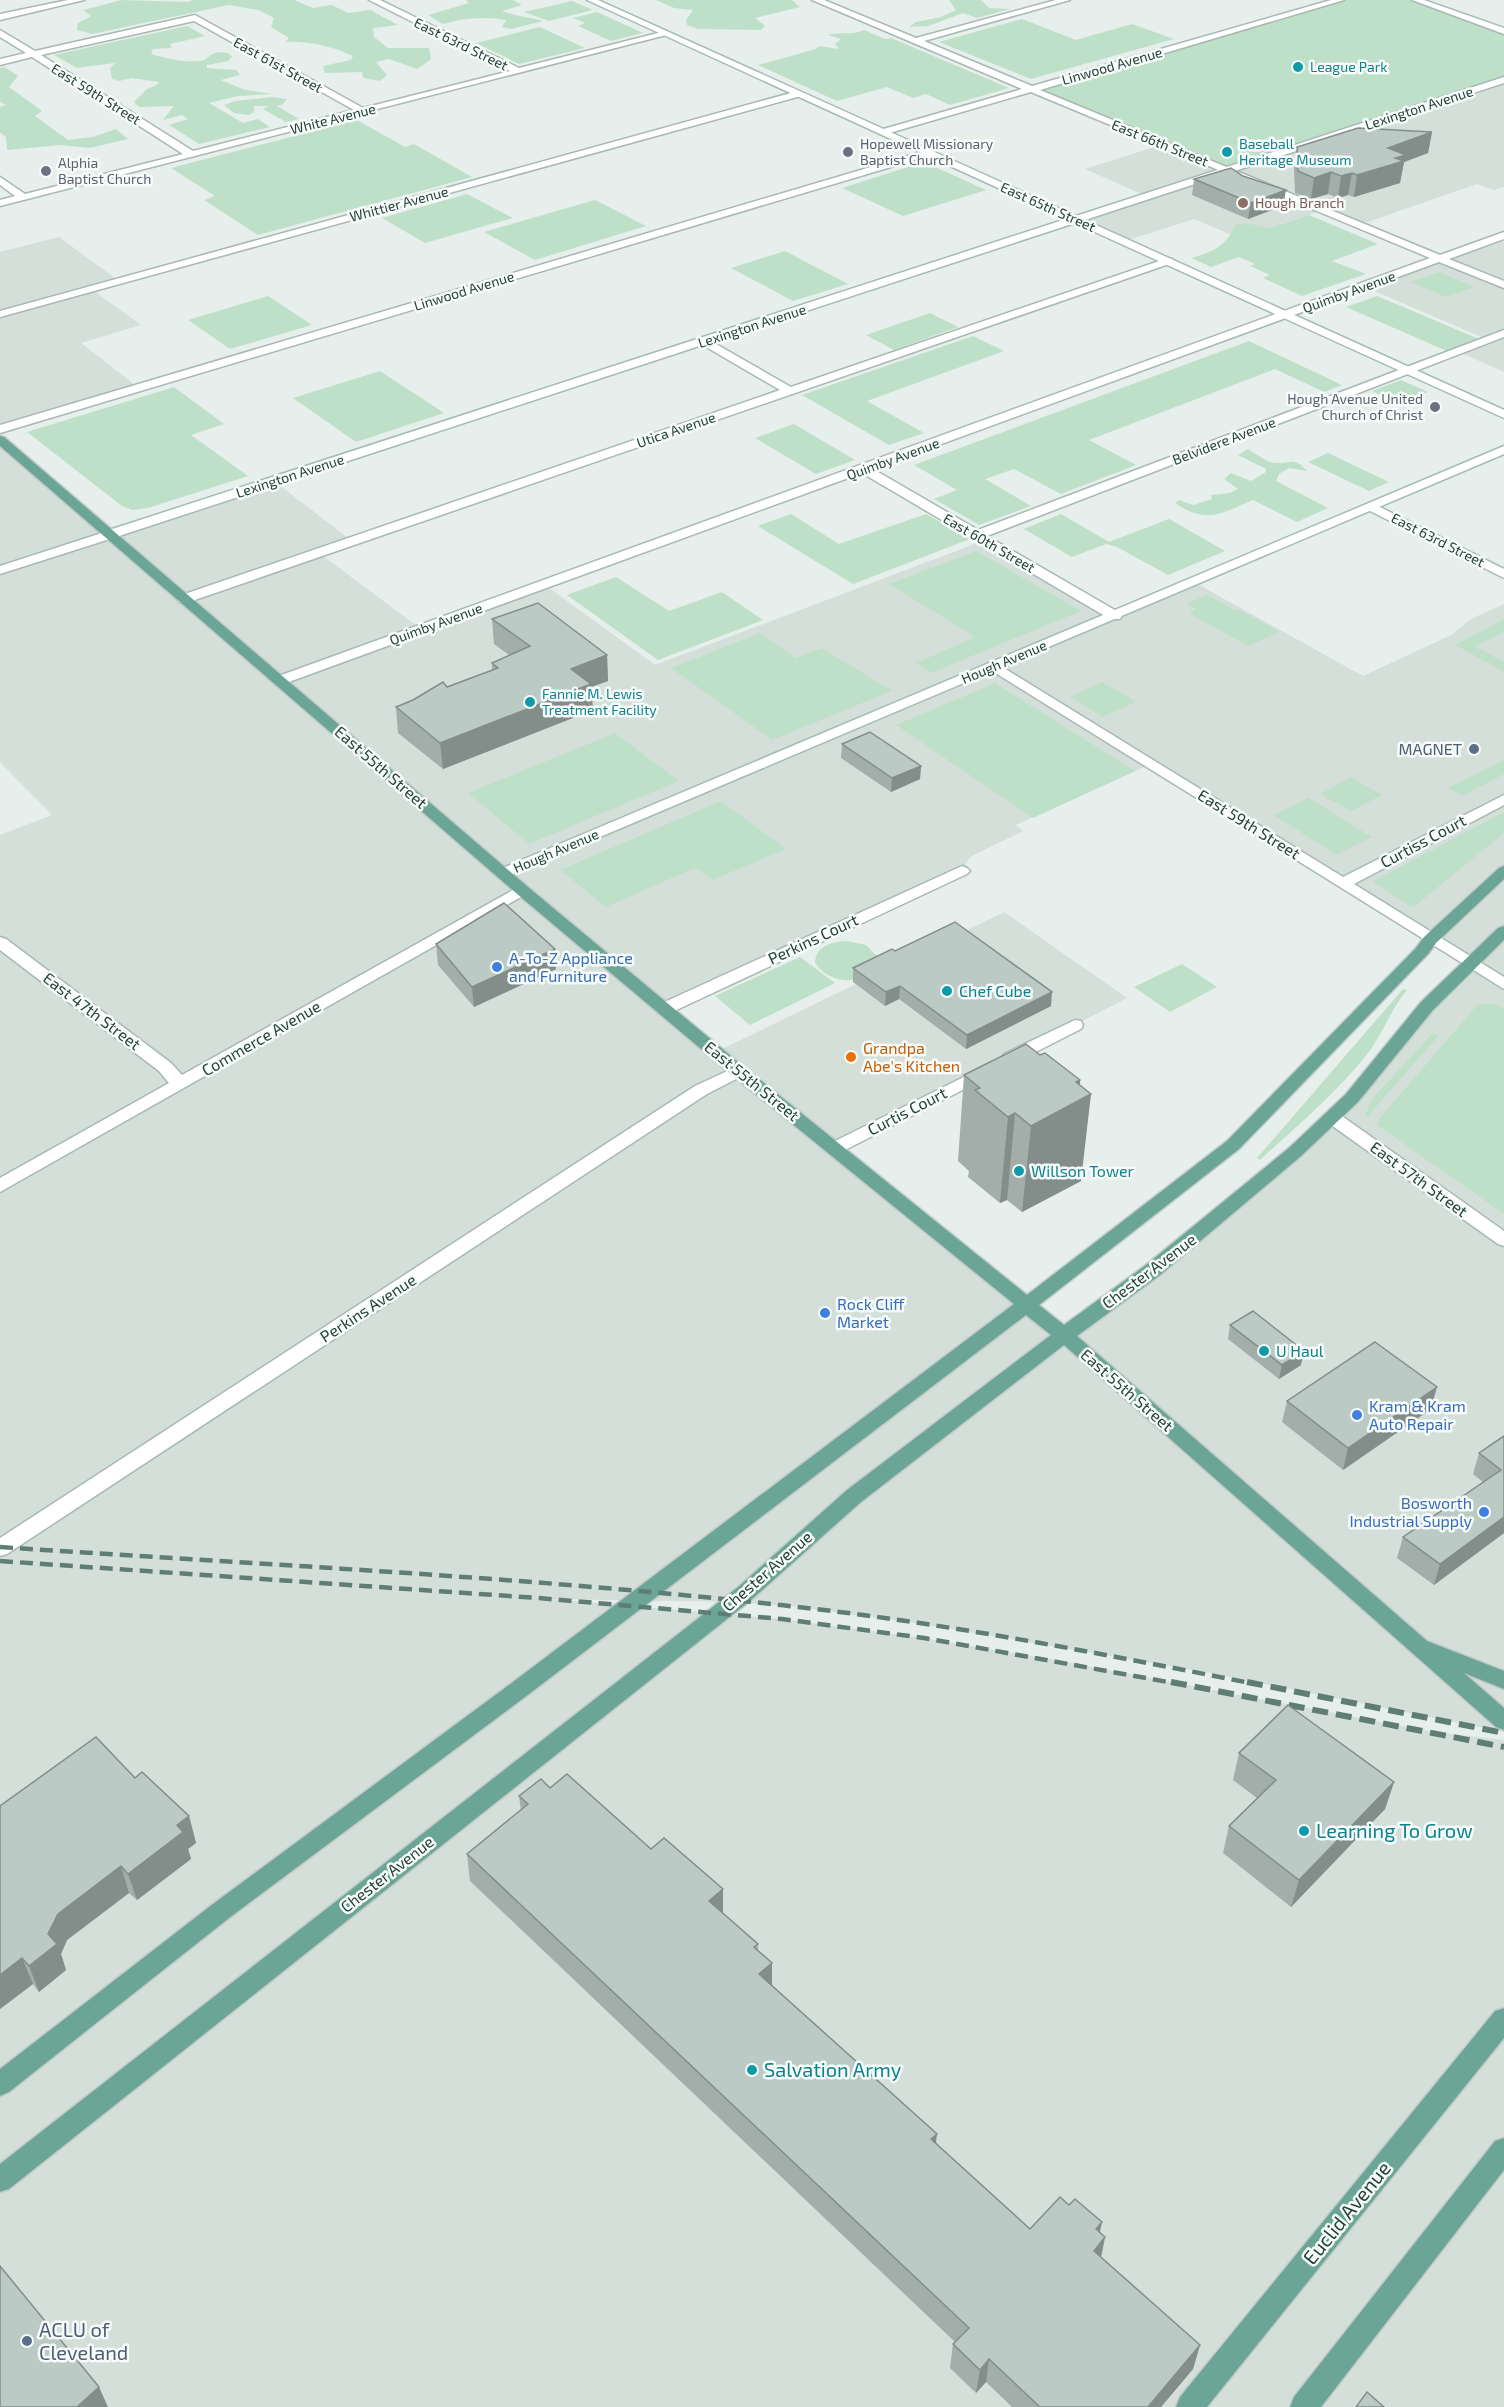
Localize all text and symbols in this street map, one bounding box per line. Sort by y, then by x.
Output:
street label: East 63rd Street [411,13,511,74]
street label: East 61st Street [231,33,326,96]
street label: Linwood Avenue [1060,43,1164,88]
place label: League Park [1310,58,1387,75]
street label: East 59th Street [48,59,144,128]
marker: League Park [1291,60,1305,74]
street label: Lexington Avenue [1363,82,1475,133]
street label: White Avenue [288,100,377,137]
street label: East 66th Street [1109,115,1211,170]
place label: Hopewell Missionary Baptist Church [860,135,994,168]
place label: Baseball Heritage Museum [1239,135,1352,168]
marker: Hopewell Missionary Baptist Church [841,145,855,159]
marker: Baseball Heritage Museum [1220,145,1234,159]
place label: Alphia Baptist Church [58,154,151,187]
marker: Alphia Baptist Church [39,164,53,178]
street label: East 65th Street [998,178,1098,235]
street label: Whittier Avenue [348,182,450,225]
place label: Hough Branch [1255,194,1344,211]
marker: Hough Branch [1236,196,1250,210]
street label: Linwood Avenue [412,267,516,314]
street label: Quimby Avenue [1300,267,1398,316]
street label: Lexington Avenue [696,300,808,351]
place label: Hough Avenue United Church of Christ [1287,390,1423,423]
marker: Hough Avenue United Church of Christ [1428,400,1442,414]
street label: Utica Avenue [634,408,718,451]
street label: Belvidere Avenue [1170,413,1278,468]
street label: Quimby Avenue [844,434,942,483]
street label: Lexington Avenue [234,450,346,501]
street label: East 60th Street [940,509,1038,576]
street label: East 63rd Street [1389,509,1488,570]
street label: Quimby Avenue [387,599,485,648]
street label: Hough Avenue [959,636,1049,687]
place label: Fannie M. Lewis Treatment Facility [542,685,657,718]
marker: Fannie M. Lewis Treatment Facility [523,695,537,709]
street label: East 55th Street [331,721,431,812]
place label: MAGNET [1398,739,1462,758]
marker: MAGNET [1467,742,1481,756]
street label: East 59th Street [1195,785,1304,863]
street label: Curtiss Court [1377,810,1469,871]
street label: Hough Avenue [511,825,601,876]
street label: Perkins Court [765,909,861,968]
place label: A-To-Z Appliance and Furniture [509,948,633,985]
marker: A-To-Z Appliance and Furniture [490,960,504,974]
street label: East 47th Street [40,968,145,1053]
place label: Chef Cube [959,981,1031,1000]
marker: Chef Cube [940,984,954,998]
street label: Commerce Avenue [198,996,324,1079]
street label: East 55th Street [701,1037,803,1125]
place label: Grandpa Abe's Kitchen [863,1038,960,1075]
marker: Grandpa Abe's Kitchen [844,1050,858,1064]
street label: Curtis Court [864,1083,950,1139]
street label: East 57th Street [1367,1137,1472,1220]
place label: Willson Tower [1031,1161,1135,1180]
marker: Willson Tower [1012,1164,1026,1178]
street label: Chester Avenue [1098,1229,1199,1312]
street label: Perkins Avenue [316,1269,419,1346]
place label: Rock Cliff Market [837,1294,905,1331]
marker: Rock Cliff Market [818,1306,832,1320]
place label: U Haul [1276,1341,1324,1360]
street label: East 55th Street [1077,1344,1177,1435]
marker: U Haul [1257,1344,1271,1358]
place label: Kram & Kram Auto Repair [1369,1396,1466,1433]
marker: Kram & Kram Auto Repair [1350,1408,1364,1422]
place label: Bosworth Industrial Supply [1349,1493,1473,1530]
marker: Bosworth Industrial Supply [1477,1505,1491,1519]
street label: Chester Avenue [718,1526,815,1615]
place label: Learning To Grow [1316,1818,1473,1842]
marker: Learning To Grow [1297,1824,1311,1838]
street label: Chester Avenue [336,1831,437,1916]
place label: Salvation Army [764,2057,902,2081]
marker: Salvation Army [745,2063,759,2077]
street label: Euclid Avenue [1297,2156,1395,2269]
place label: ACLU of Cleveland [39,2317,128,2364]
marker: ACLU of Cleveland [20,2334,34,2348]

